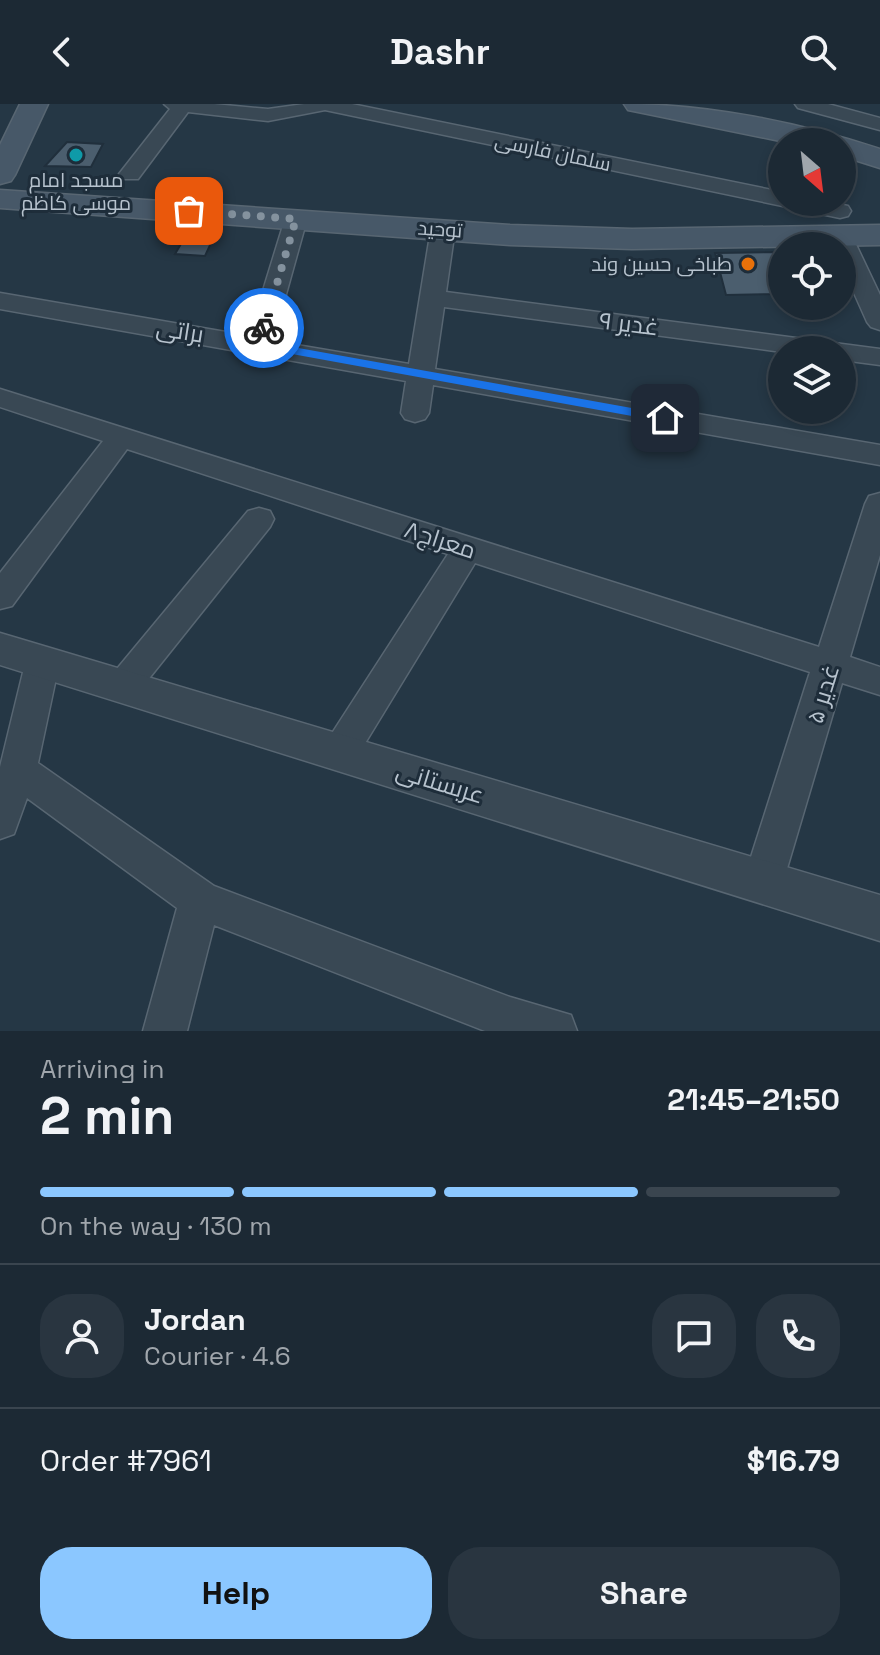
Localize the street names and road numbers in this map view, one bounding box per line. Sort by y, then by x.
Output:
street label: سلمان فارسی [493,127,613,177]
street label: توحید [417,214,464,244]
street label: غدیر ۹ [598,305,660,343]
street label: براتی [154,311,206,350]
street label: معراج۸ [400,513,480,567]
street label: غدیر ۵ [799,661,846,727]
street label: عربستانی [392,755,488,811]

